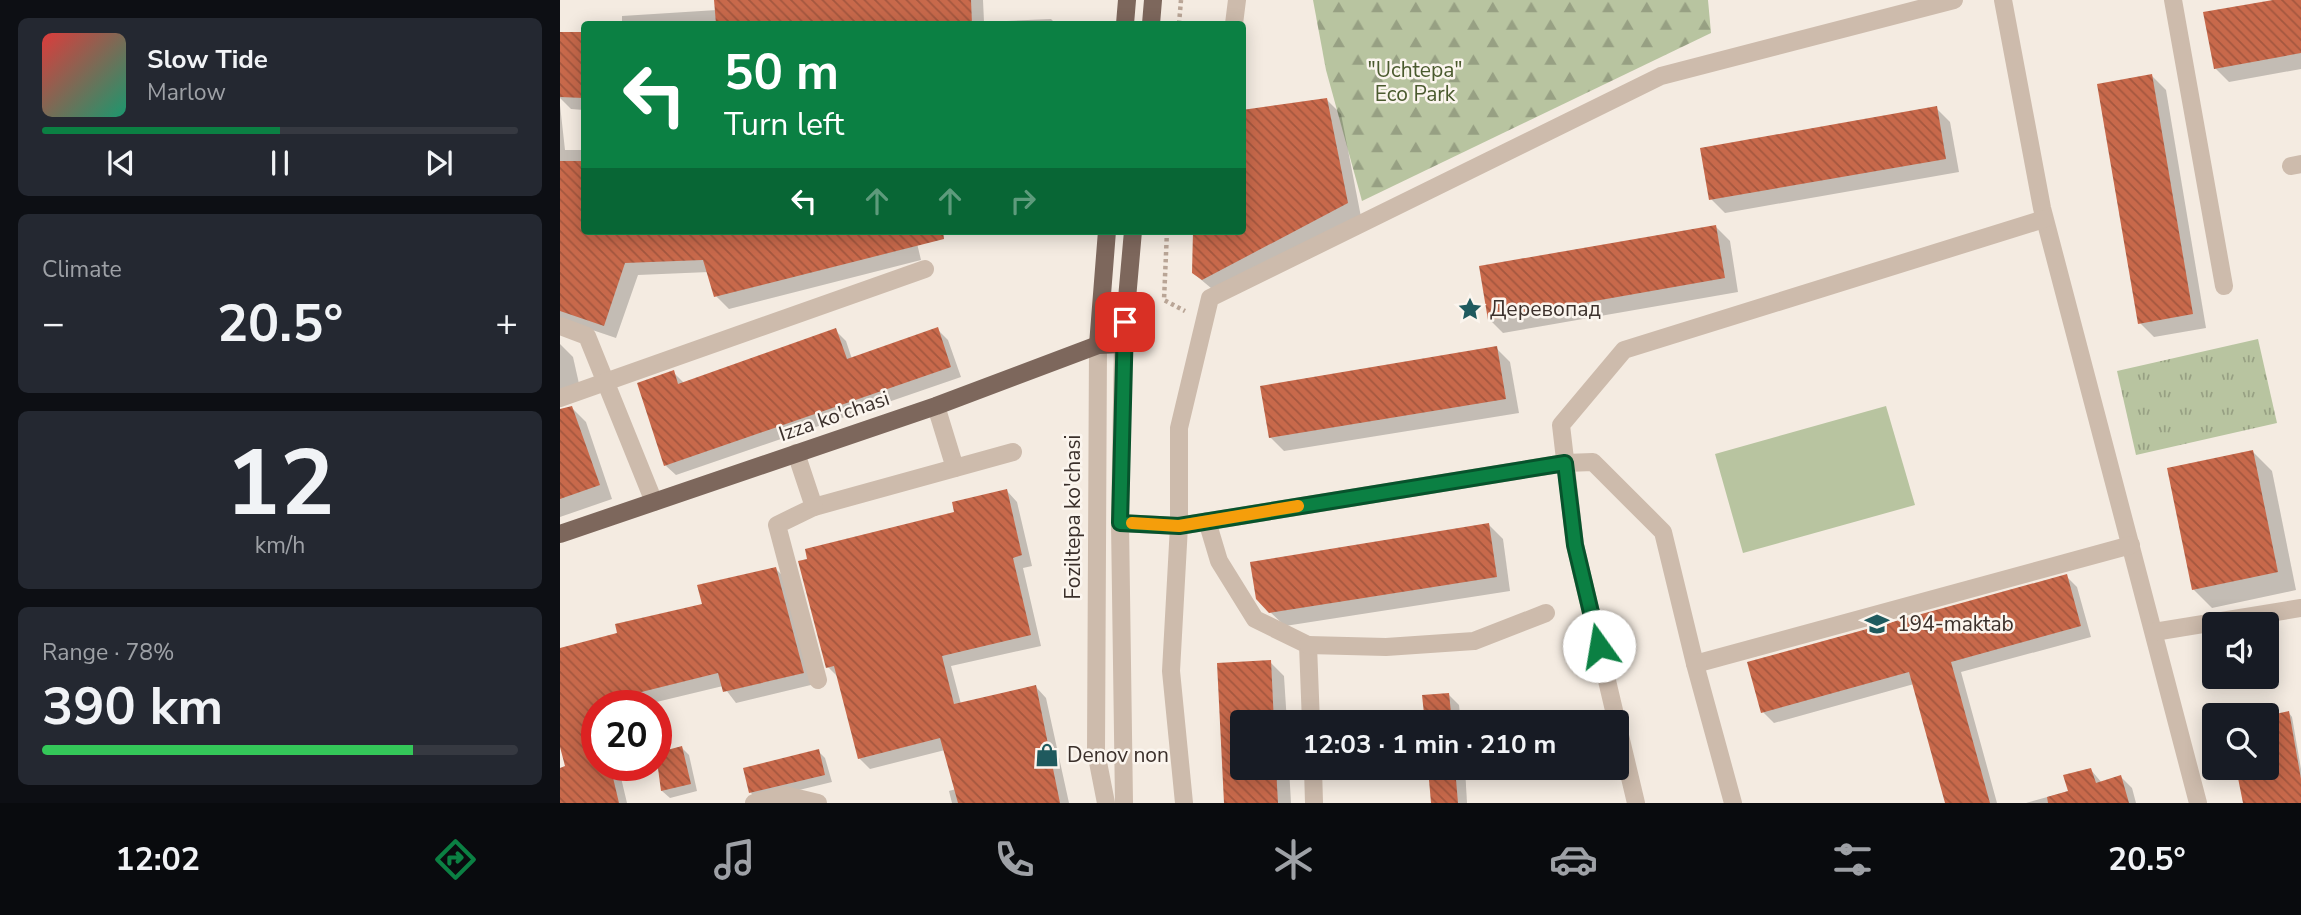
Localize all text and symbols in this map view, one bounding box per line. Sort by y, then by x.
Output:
text: 50 m [724,39,839,106]
text: Slow Tide [147,42,268,77]
icon: left [609,49,700,140]
park label: "Uchtepa" Eco Park [1367,56,1463,108]
text: Marlow [147,77,226,108]
text: Turn left [724,103,844,146]
icon: previous [102,144,140,182]
icon: pause [261,144,299,182]
icon: next [420,144,458,182]
icon: left [785,182,823,220]
icon: ahead [858,182,896,220]
icon: ahead [931,182,969,220]
icon: right [1004,182,1042,220]
text: Climate [42,254,122,285]
text: 20.5° [217,288,343,359]
pin [1095,292,1155,352]
place icon: Деревопад [1456,295,1484,323]
place label: Деревопад [1490,295,1601,323]
text: − [42,298,65,349]
text: + [495,298,518,349]
icon: arrive [1106,303,1144,341]
street label: Izza ko'chasi [775,384,893,448]
text: 12 [225,422,335,546]
street label: Foziltepa ko'chasi [1059,435,1087,599]
text: km/h [255,530,305,561]
position arrow [1562,609,1636,683]
school or university icon: 194-maktab [1863,610,1891,638]
place label: 194-maktab [1897,610,2014,638]
map controls [2202,612,2279,780]
button: sound [2202,612,2279,689]
text: Range · 78% [42,637,174,668]
text: 390 km [42,671,223,742]
speed limit sign: 20 [581,690,672,781]
button: search [2202,703,2279,780]
text: 12:03 · 1 min · 210 m [1303,727,1556,762]
shop icon: Denov non [1033,741,1061,769]
place label: Denov non [1067,741,1169,769]
icon: directions [431,835,480,884]
icon: music [710,835,759,884]
icon: phone [990,835,1039,884]
icon: climate [1269,835,1318,884]
icon: car [1549,835,1598,884]
icon: filters [1828,835,1877,884]
text: 12:02 [115,838,200,881]
text: 20.5° [2108,838,2186,881]

